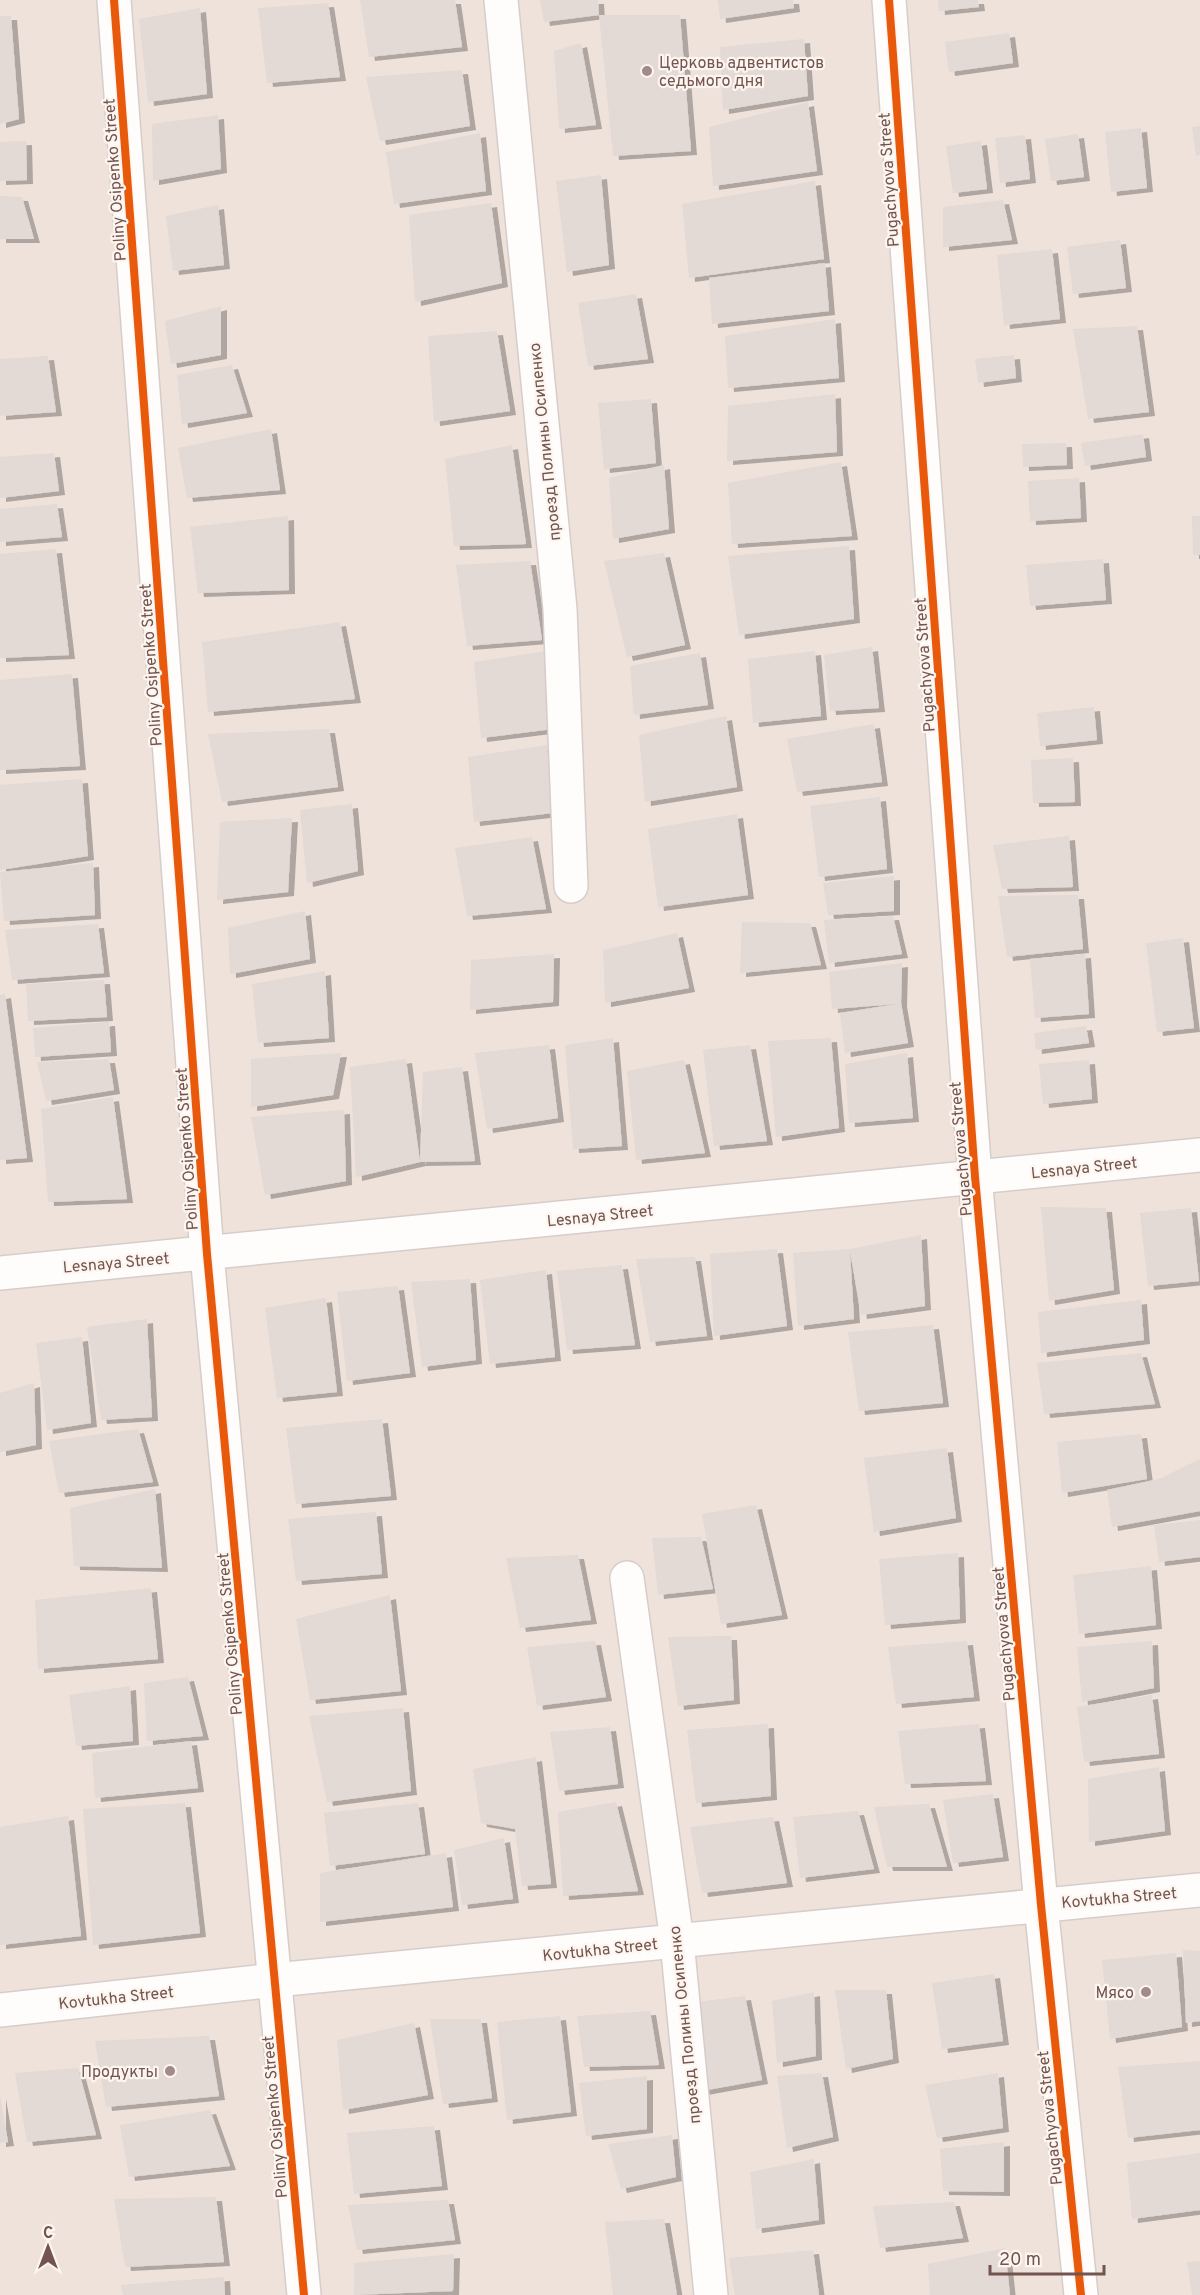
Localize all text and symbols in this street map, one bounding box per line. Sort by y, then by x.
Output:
place label: Церковь адвентистов седьмого дня [659,54,824,92]
marker: Церковь адвентистов седьмого дня [640,64,654,78]
street label: Poliny Osipenko Street [100,98,132,262]
street label: Pugachyova Street [875,112,905,248]
street label: проезд Полины Осипенко [526,342,566,542]
street label: Poliny Osipenko Street [136,583,168,747]
street label: Pugachyova Street [911,597,941,733]
street label: Poliny Osipenko Street [172,1067,204,1231]
street label: Pugachyova Street [946,1081,978,1217]
street label: Lesnaya Street [1030,1153,1138,1185]
street label: Lesnaya Street [546,1201,654,1233]
street label: Lesnaya Street [62,1249,170,1279]
street label: Poliny Osipenko Street [214,1552,248,1716]
street label: Pugachyova Street [989,1566,1021,1702]
street label: Kovtukha Street [1061,1884,1178,1914]
street label: проезд Полины Осипенко [666,1925,706,2125]
street label: Kovtukha Street [542,1935,659,1967]
street label: Kovtukha Street [58,1983,175,2015]
place label: Мясо [1095,1984,1134,2004]
marker: Мясо [1139,1985,1153,1999]
street label: Poliny Osipenko Street [259,2035,293,2199]
street label: Pugachyova Street [1034,2050,1068,2186]
place label: Продукты [81,2063,158,2083]
marker: Продукты [163,2064,177,2078]
north arrow [18,2217,78,2277]
text: С [43,2224,53,2244]
scale bar [990,2238,1104,2276]
text: 20 m [999,2249,1041,2272]

